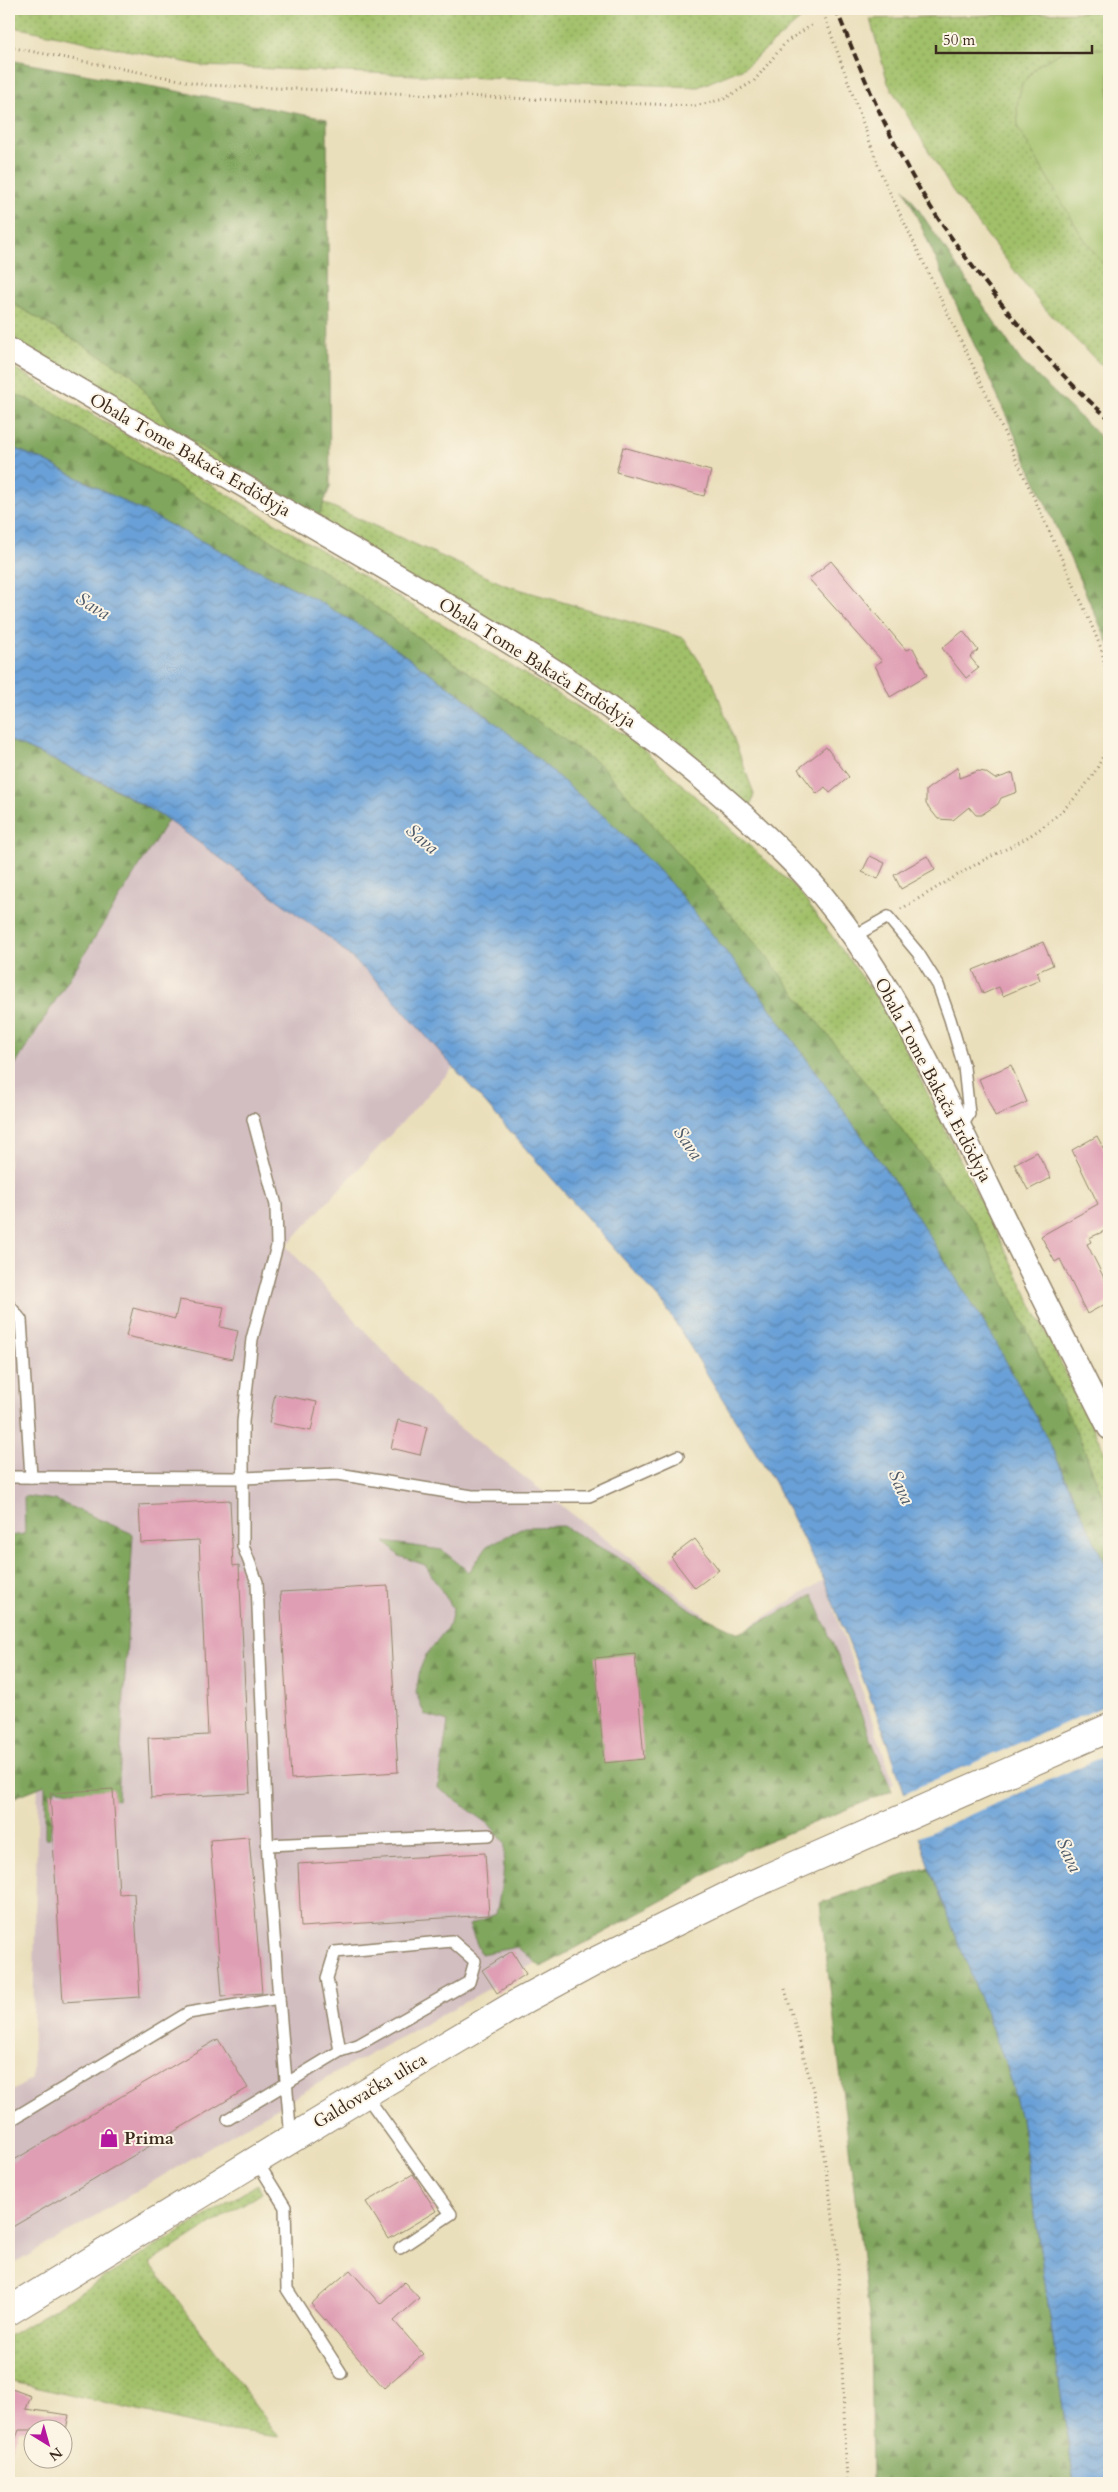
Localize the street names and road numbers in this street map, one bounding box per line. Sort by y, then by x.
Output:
street label: Obala Tome Bakača Erdödyja [85,387,295,523]
street label: Obala Tome Bakača Erdödyja [433,592,641,734]
street label: Obala Tome Bakača Erdödyja [868,973,998,1187]
street label: Galdovačka ulica [308,2047,432,2135]

